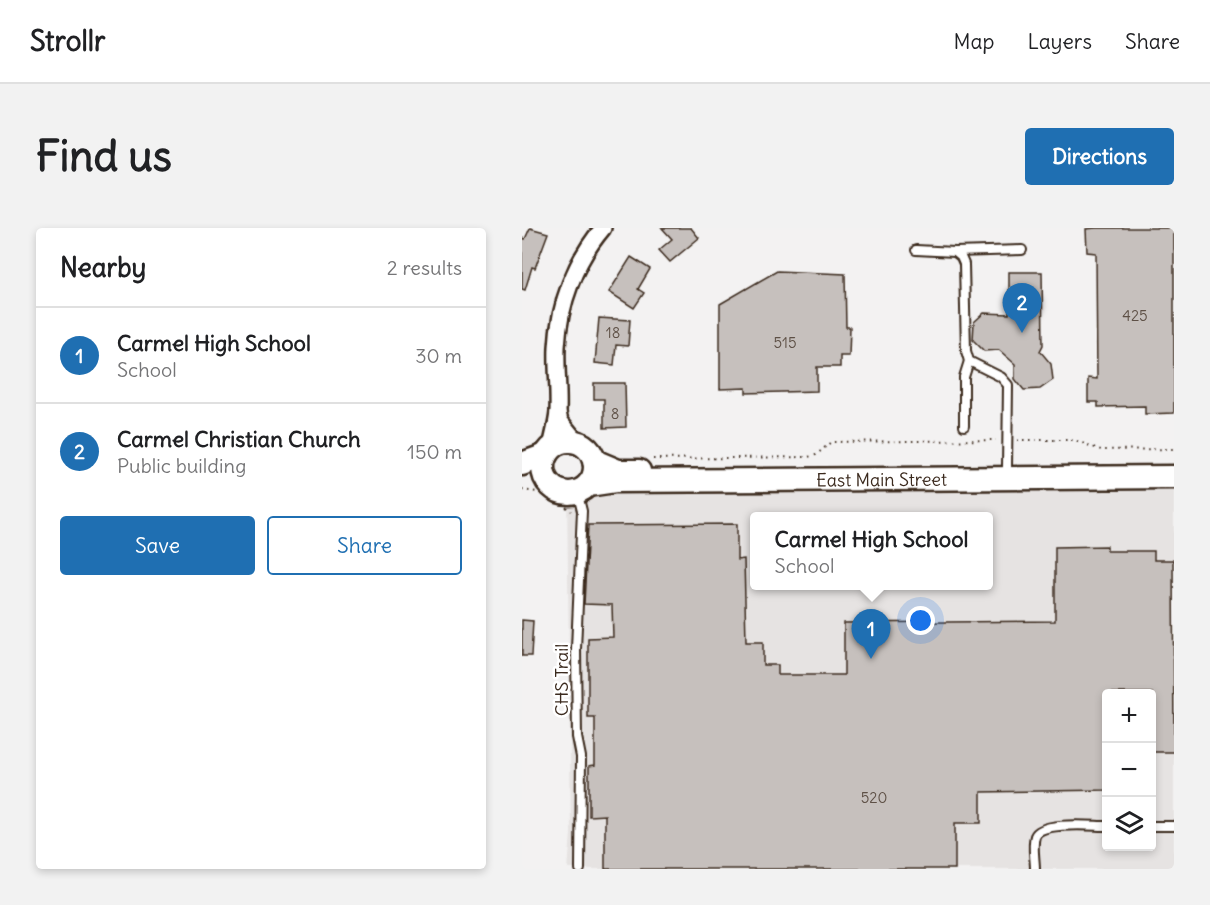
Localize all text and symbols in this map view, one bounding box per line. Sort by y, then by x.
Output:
text: Strollr [30,23,105,59]
text: Map [954,28,994,55]
text: Layers [1027,28,1092,55]
text: Share [1125,28,1180,55]
button: Directions [1025,128,1174,185]
text: Find us [36,130,172,182]
text: Nearby [60,251,146,284]
text: 2 results [387,255,462,280]
pin: 2 [1002,284,1042,333]
house number: 425 [1122,306,1148,325]
house number: 18 [606,323,620,342]
text: Carmel High School [117,329,311,357]
house number: 515 [773,333,797,352]
text: 1 [76,343,83,368]
text: 30 m [415,343,462,368]
text: School [117,357,177,382]
house number: 8 [611,404,619,423]
text: Carmel Christian Church [117,425,361,453]
text: 2 [74,439,85,464]
text: 150 m [407,439,462,464]
text: Public building [117,453,246,478]
street label: East Main Street [816,467,947,491]
popup [750,512,993,590]
button: Save [60,516,255,575]
button: Share [267,516,462,575]
text: Carmel High School [775,525,968,553]
text: School [775,553,834,578]
your location [906,606,935,635]
pin: 1 [852,610,890,659]
street label: CHS Trail [550,644,573,716]
map controls [1102,689,1156,851]
button: + [1102,689,1156,743]
button: − [1102,743,1156,797]
house number: 520 [861,788,887,807]
button: layers [1102,797,1156,851]

